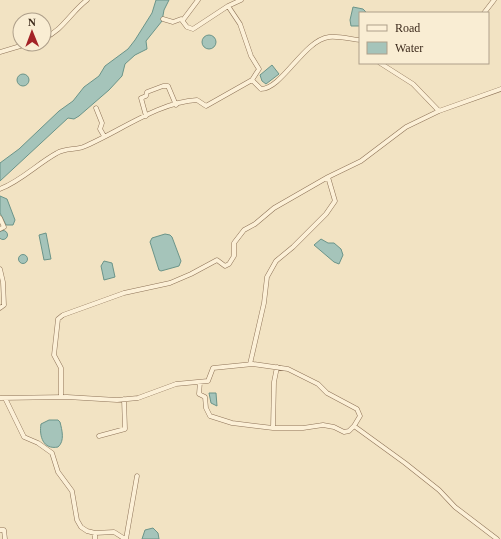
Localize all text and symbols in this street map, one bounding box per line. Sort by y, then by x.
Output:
north arrow [12,12,52,52]
legend [359,12,489,64]
text: N [28,16,36,28]
text: Road [395,21,420,35]
text: Water [395,41,423,55]

